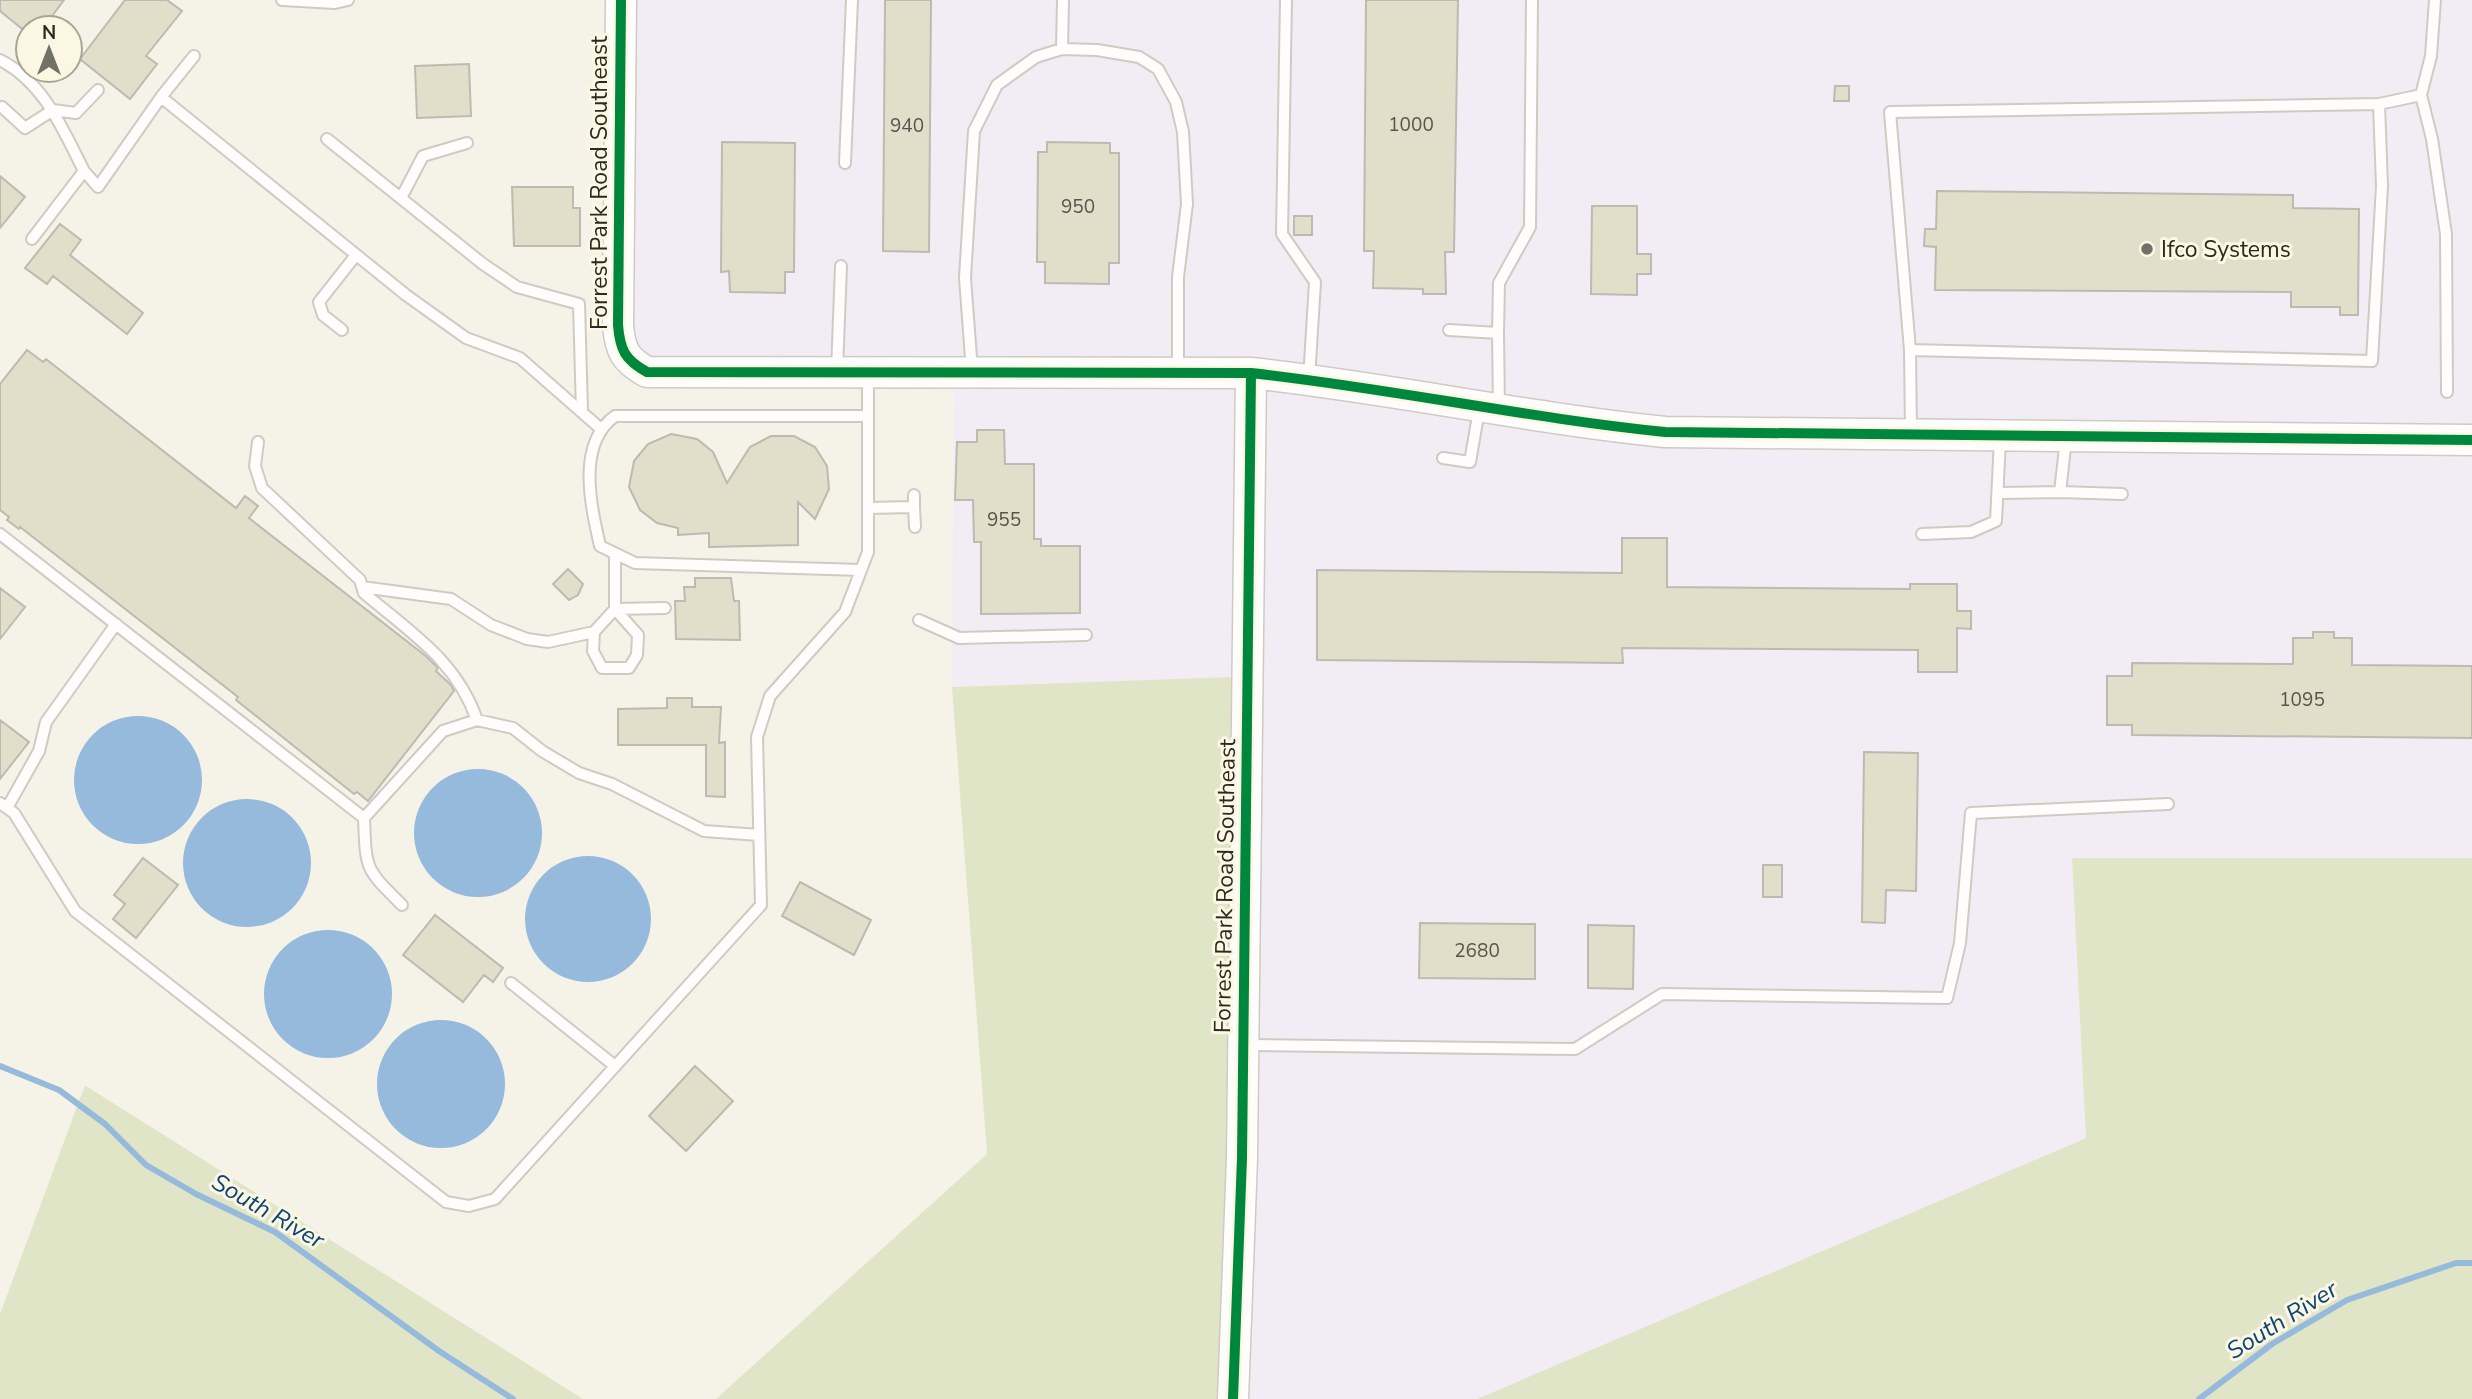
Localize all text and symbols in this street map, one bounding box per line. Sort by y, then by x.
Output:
north arrow [14,14,84,84]
text: N [42,20,56,46]
street label: Forrest Park Road Southeast [584,35,615,330]
house number: 1000 [1388,112,1434,138]
house number: 940 [890,113,924,139]
house number: 950 [1061,194,1095,220]
place label: Ifco Systems [2161,234,2291,265]
marker: Ifco Systems [2139,241,2155,257]
house number: 955 [987,507,1021,533]
house number: 1095 [2279,687,2325,713]
street label: Forrest Park Road Southeast [1207,738,1243,1033]
house number: 2680 [1454,938,1500,964]
water label: South River [206,1166,331,1257]
water label: South River [2221,1273,2345,1367]

